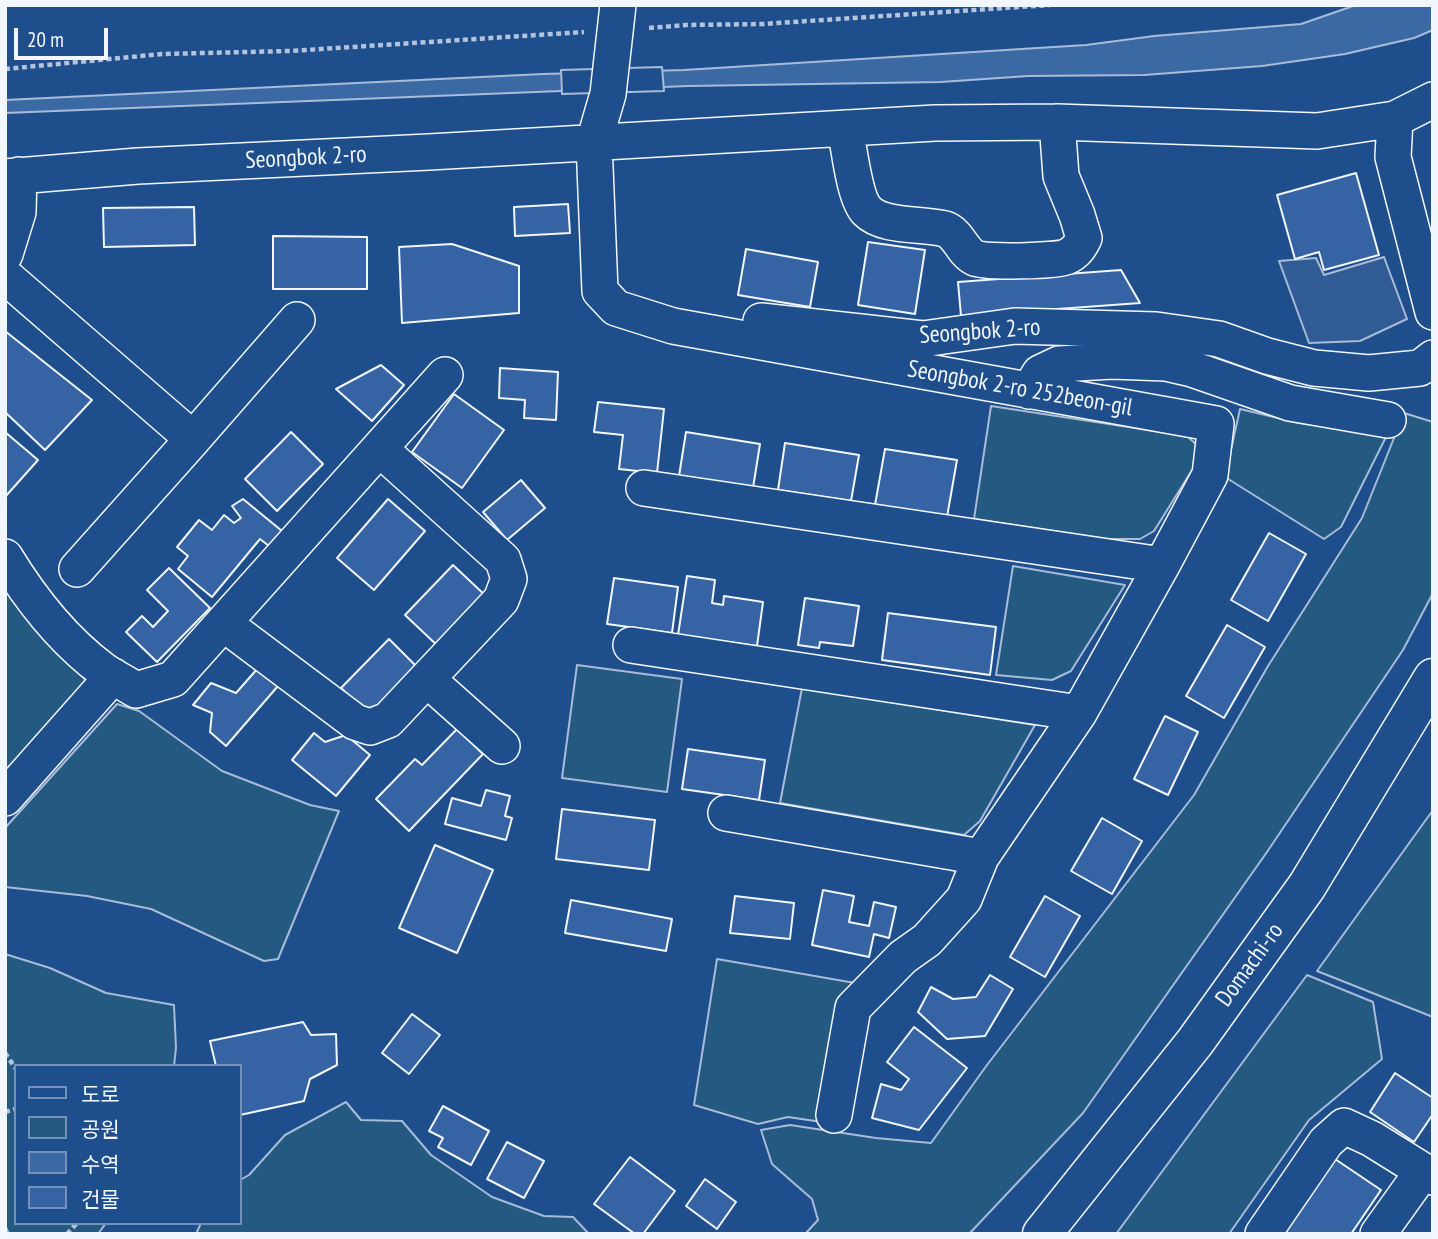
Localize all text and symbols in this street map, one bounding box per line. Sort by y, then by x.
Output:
scale bar [18,14,112,58]
text: 20 m [27,26,64,53]
street label: Seongbok 2-ro [245,140,367,176]
street label: Seongbok 2-ro [919,313,1041,351]
street label: Seongbok 2-ro 252beon-gil [905,355,1135,423]
street label: Domachi-ro [1210,918,1290,1012]
legend [14,1064,242,1225]
text: 도로 [81,1081,120,1108]
text: 공원 [81,1116,120,1143]
text: 수역 [81,1151,120,1178]
text: 건물 [81,1186,120,1213]

